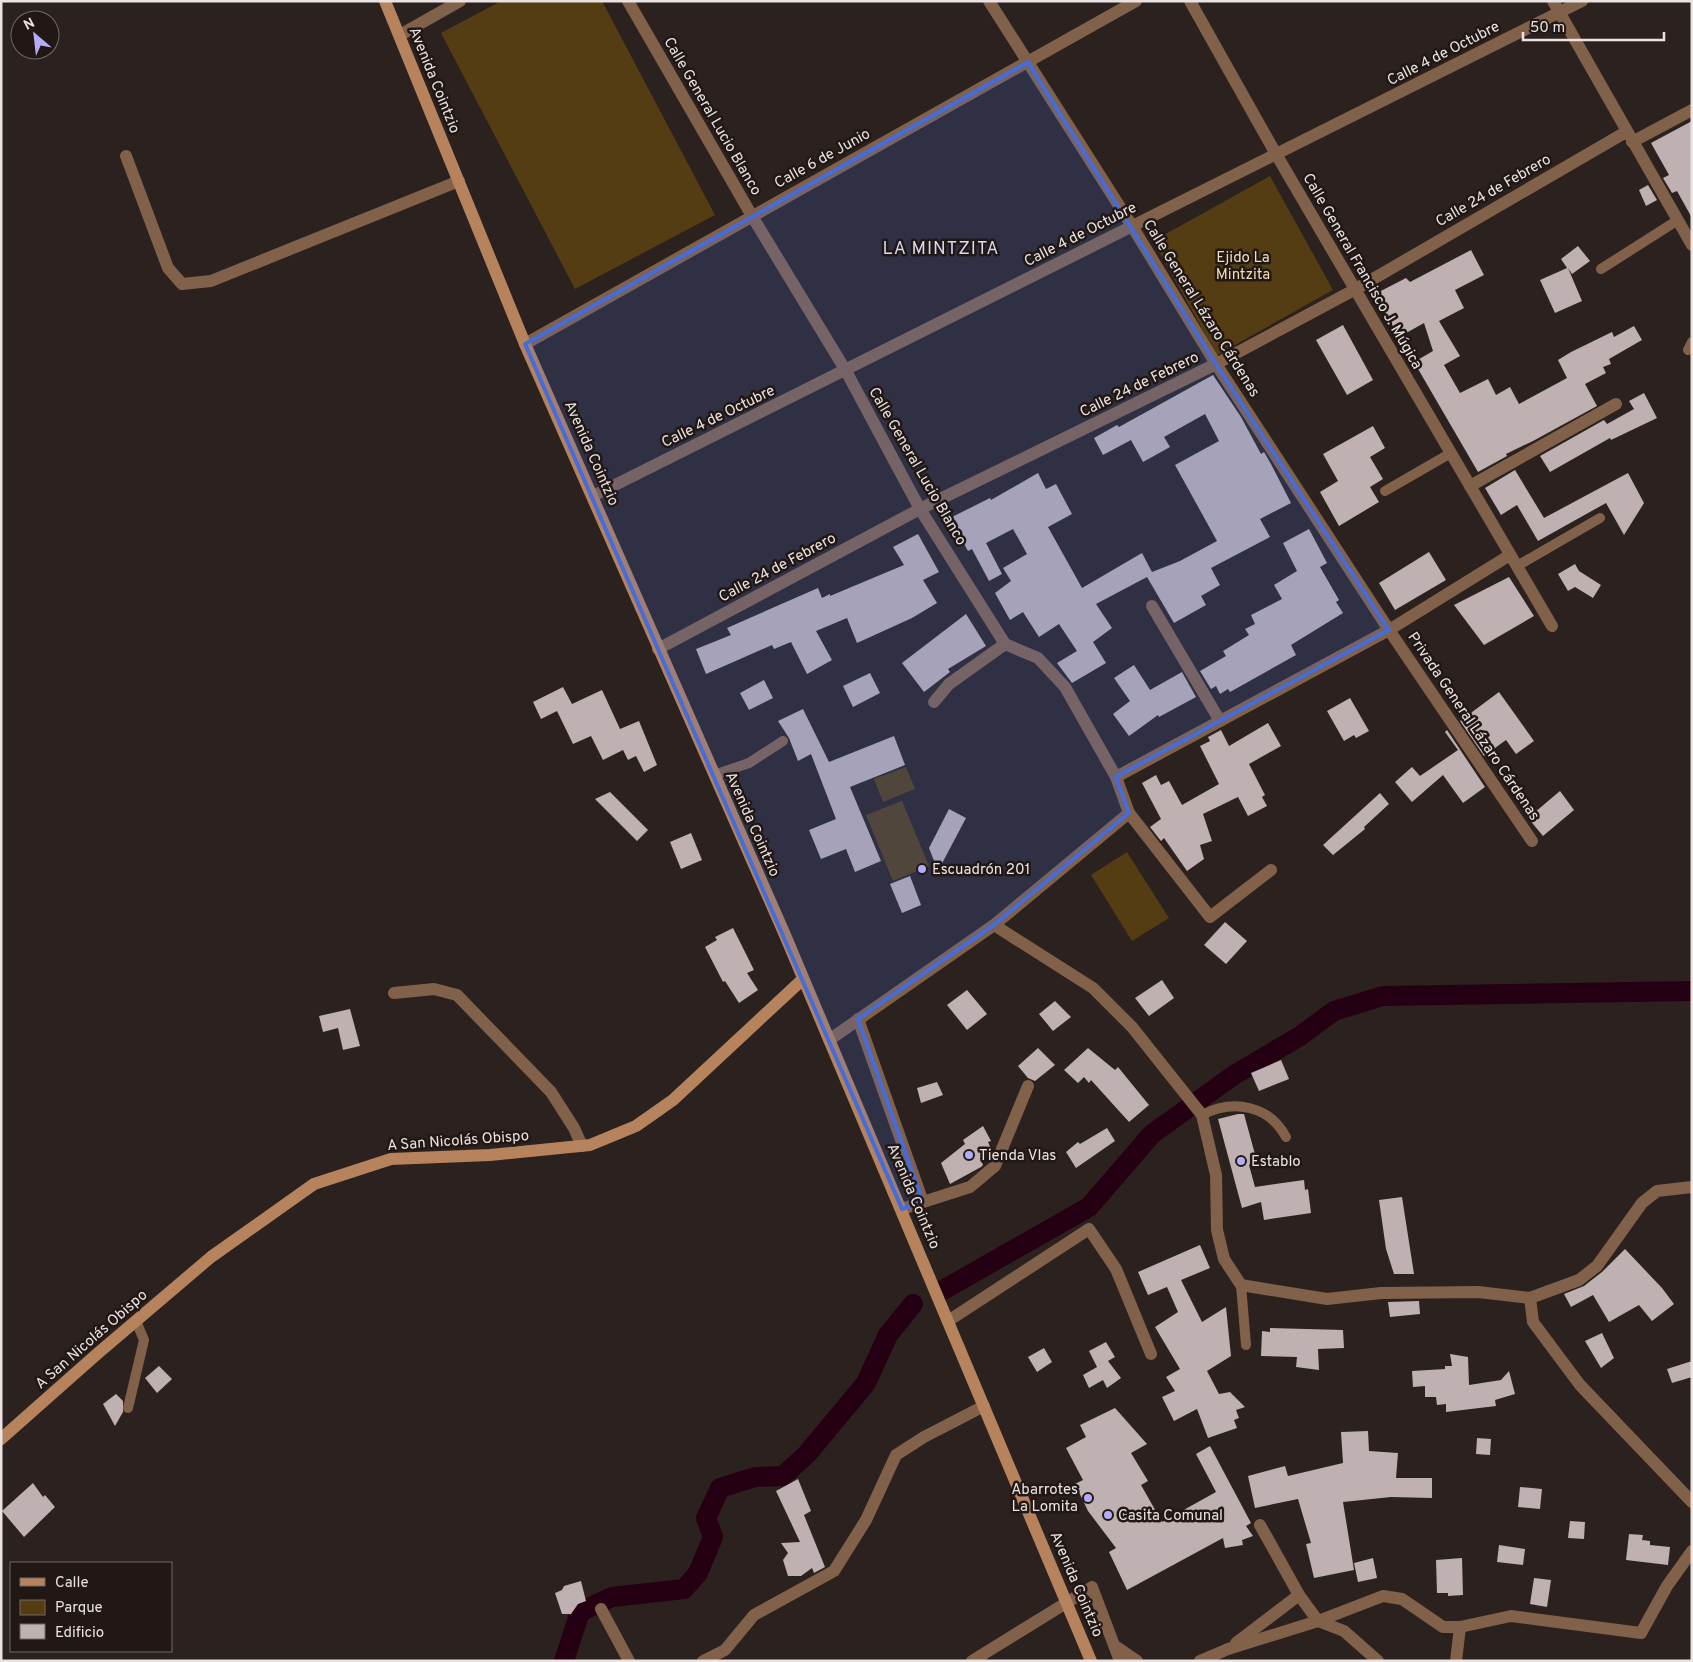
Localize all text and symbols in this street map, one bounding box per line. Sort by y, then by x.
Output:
north arrow [10,10,60,60]
scale bar [1523,10,1664,42]
text: N [21,15,38,35]
street label: Calle 4 de Octubre [1384,18,1503,91]
text: 50 m [1530,19,1565,38]
street label: Avenida Cointzio [404,25,464,136]
street label: Calle General Lucio Blanco [659,34,765,199]
street label: Calle 6 de Junio [771,125,874,194]
street label: Calle 24 de Febrero [1433,151,1555,232]
street label: Calle General Francisco J. Múgica [1298,170,1426,373]
street label: Calle 4 de Octubre [1021,199,1140,272]
street label: Calle General Lázaro Cárdenas [1138,216,1263,401]
district label: LA MINTZITA [882,238,1000,261]
park label: Ejido La Mintzita [1216,249,1270,285]
street label: Calle 24 de Febrero [1077,348,1202,422]
street label: Calle 4 de Octubre [659,382,778,453]
street label: Calle General Lucio Blanco [864,384,970,549]
street label: Avenida Cointzio [559,398,622,509]
street label: Calle 24 de Febrero [716,529,840,607]
street label: Privada General Lázaro Cárdenas [1402,629,1543,825]
street label: Avenida Cointzio [720,769,783,880]
place label: Escuadrón 201 [932,861,1030,880]
marker: Escuadrón 201 [916,863,928,875]
street label: A San Nicolás Obispo [386,1127,530,1156]
street label: Avenida Cointzio [882,1141,943,1252]
place label: Tienda Vlas [979,1147,1056,1166]
marker: Tienda Vlas [963,1149,975,1161]
place label: Establo [1251,1153,1301,1172]
marker: Establo [1235,1155,1247,1167]
street label: A San Nicolás Obispo [32,1286,152,1394]
place label: Abarrotes La Lomita [1011,1481,1078,1517]
marker: Abarrotes La Lomita [1082,1492,1094,1504]
place label: Casita Comunal [1118,1507,1223,1526]
marker: Casita Comunal [1102,1509,1114,1521]
street label: Avenida Cointzio [1045,1529,1106,1640]
legend [10,1562,172,1652]
text: Calle [55,1574,89,1593]
text: Parque [55,1599,103,1618]
text: Edificio [55,1624,104,1643]

